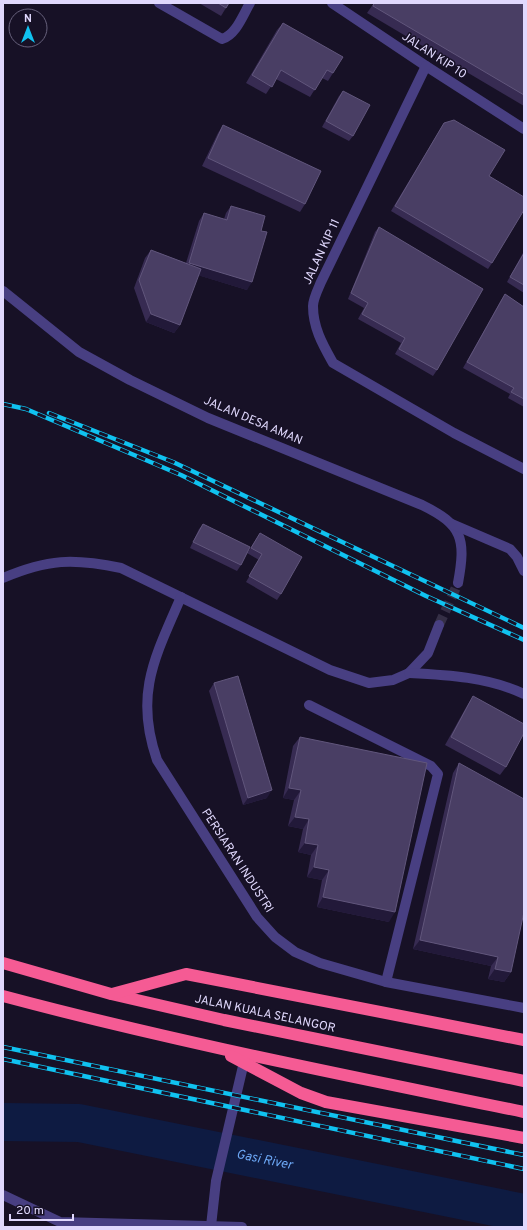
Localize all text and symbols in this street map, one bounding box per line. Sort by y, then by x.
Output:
north arrow [8,8,48,48]
text: N [24,12,32,26]
street label: JALAN KIP 10 [399,29,469,83]
street label: JALAN KIP 11 [300,217,344,287]
street label: JALAN DESA AMAN [201,393,305,449]
street label: PERSIARAN INDUSTRI [197,806,277,916]
street label: JALAN KUALA SELANGOR [193,991,337,1037]
water label: Gasi River [235,1147,295,1174]
scale bar [10,1196,73,1222]
text: 20 m [16,1203,44,1219]

